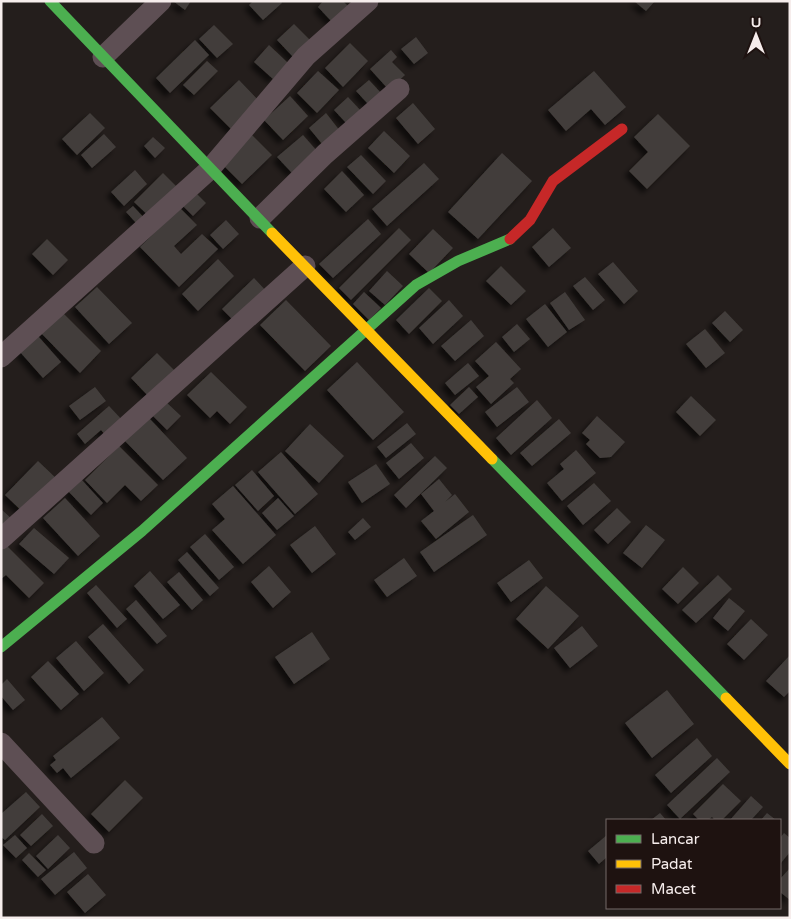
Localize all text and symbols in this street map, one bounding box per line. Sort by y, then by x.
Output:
north arrow [731,10,781,60]
text: U [751,14,761,31]
legend [606,819,781,909]
text: Lancar [651,830,700,848]
text: Padat [651,855,693,873]
text: Macet [651,880,696,898]

